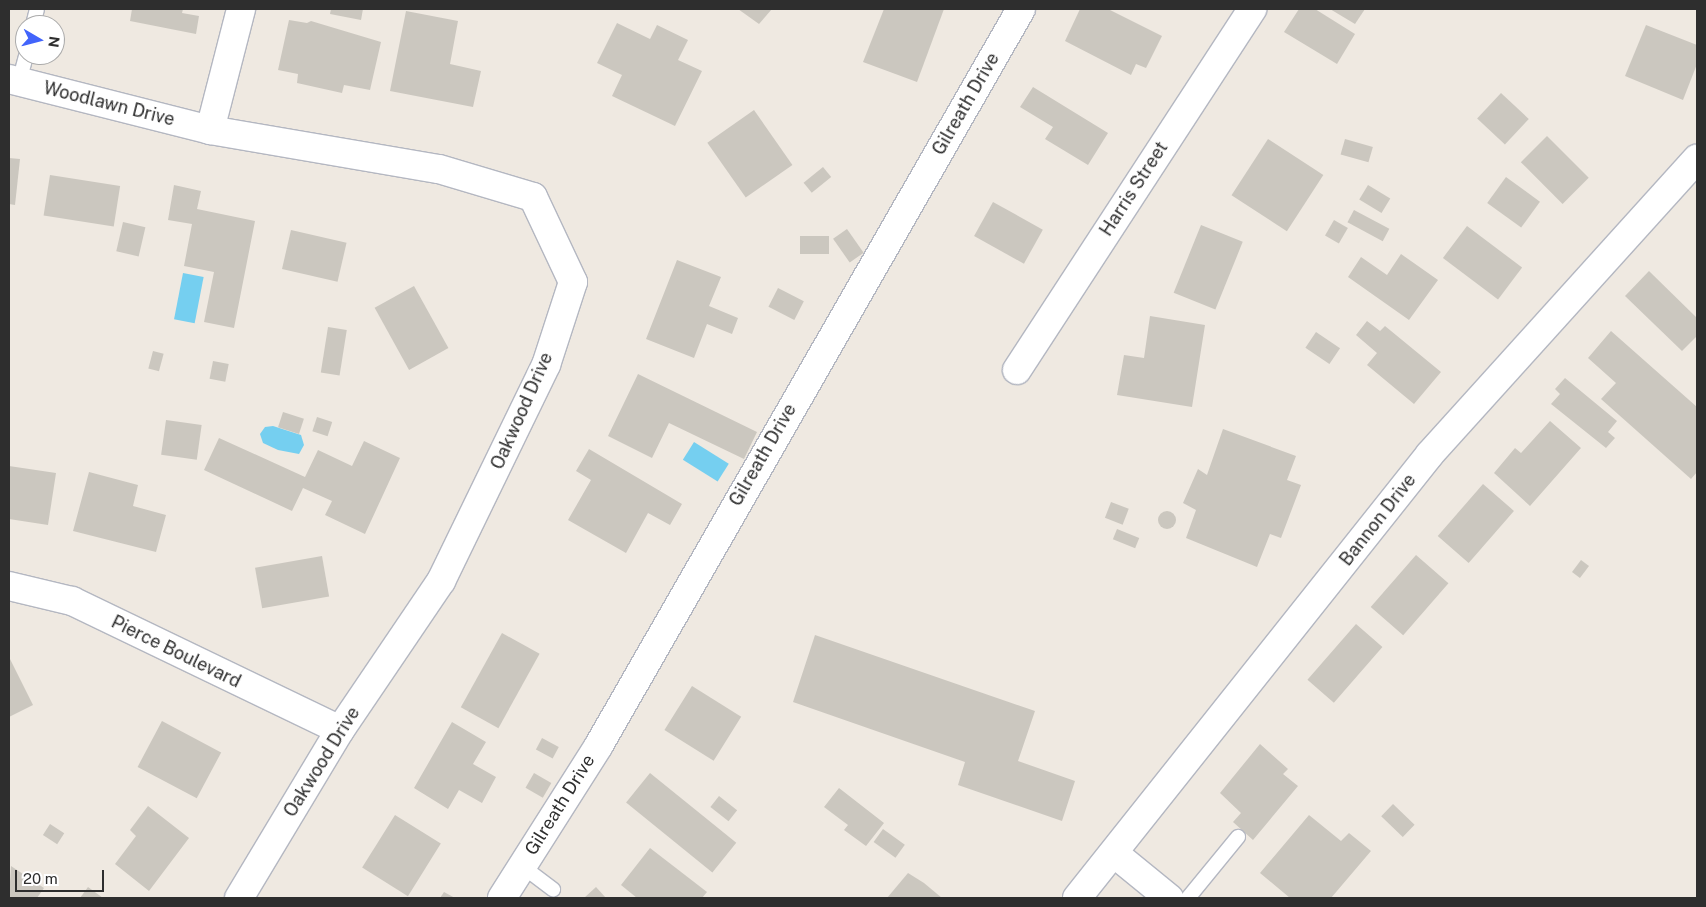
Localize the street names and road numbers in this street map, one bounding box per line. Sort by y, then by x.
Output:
street label: Gilreath Drive [928,49,1004,159]
street label: Woodlawn Drive [41,77,177,131]
street label: Harris Street [1095,138,1173,240]
street label: Oakwood Drive [487,349,557,473]
street label: Gilreath Drive [725,400,801,510]
street label: Bannon Drive [1335,470,1421,570]
street label: Pierce Boulevard [108,611,244,693]
street label: Oakwood Drive [280,703,364,821]
street label: Gilreath Drive [521,751,599,859]

